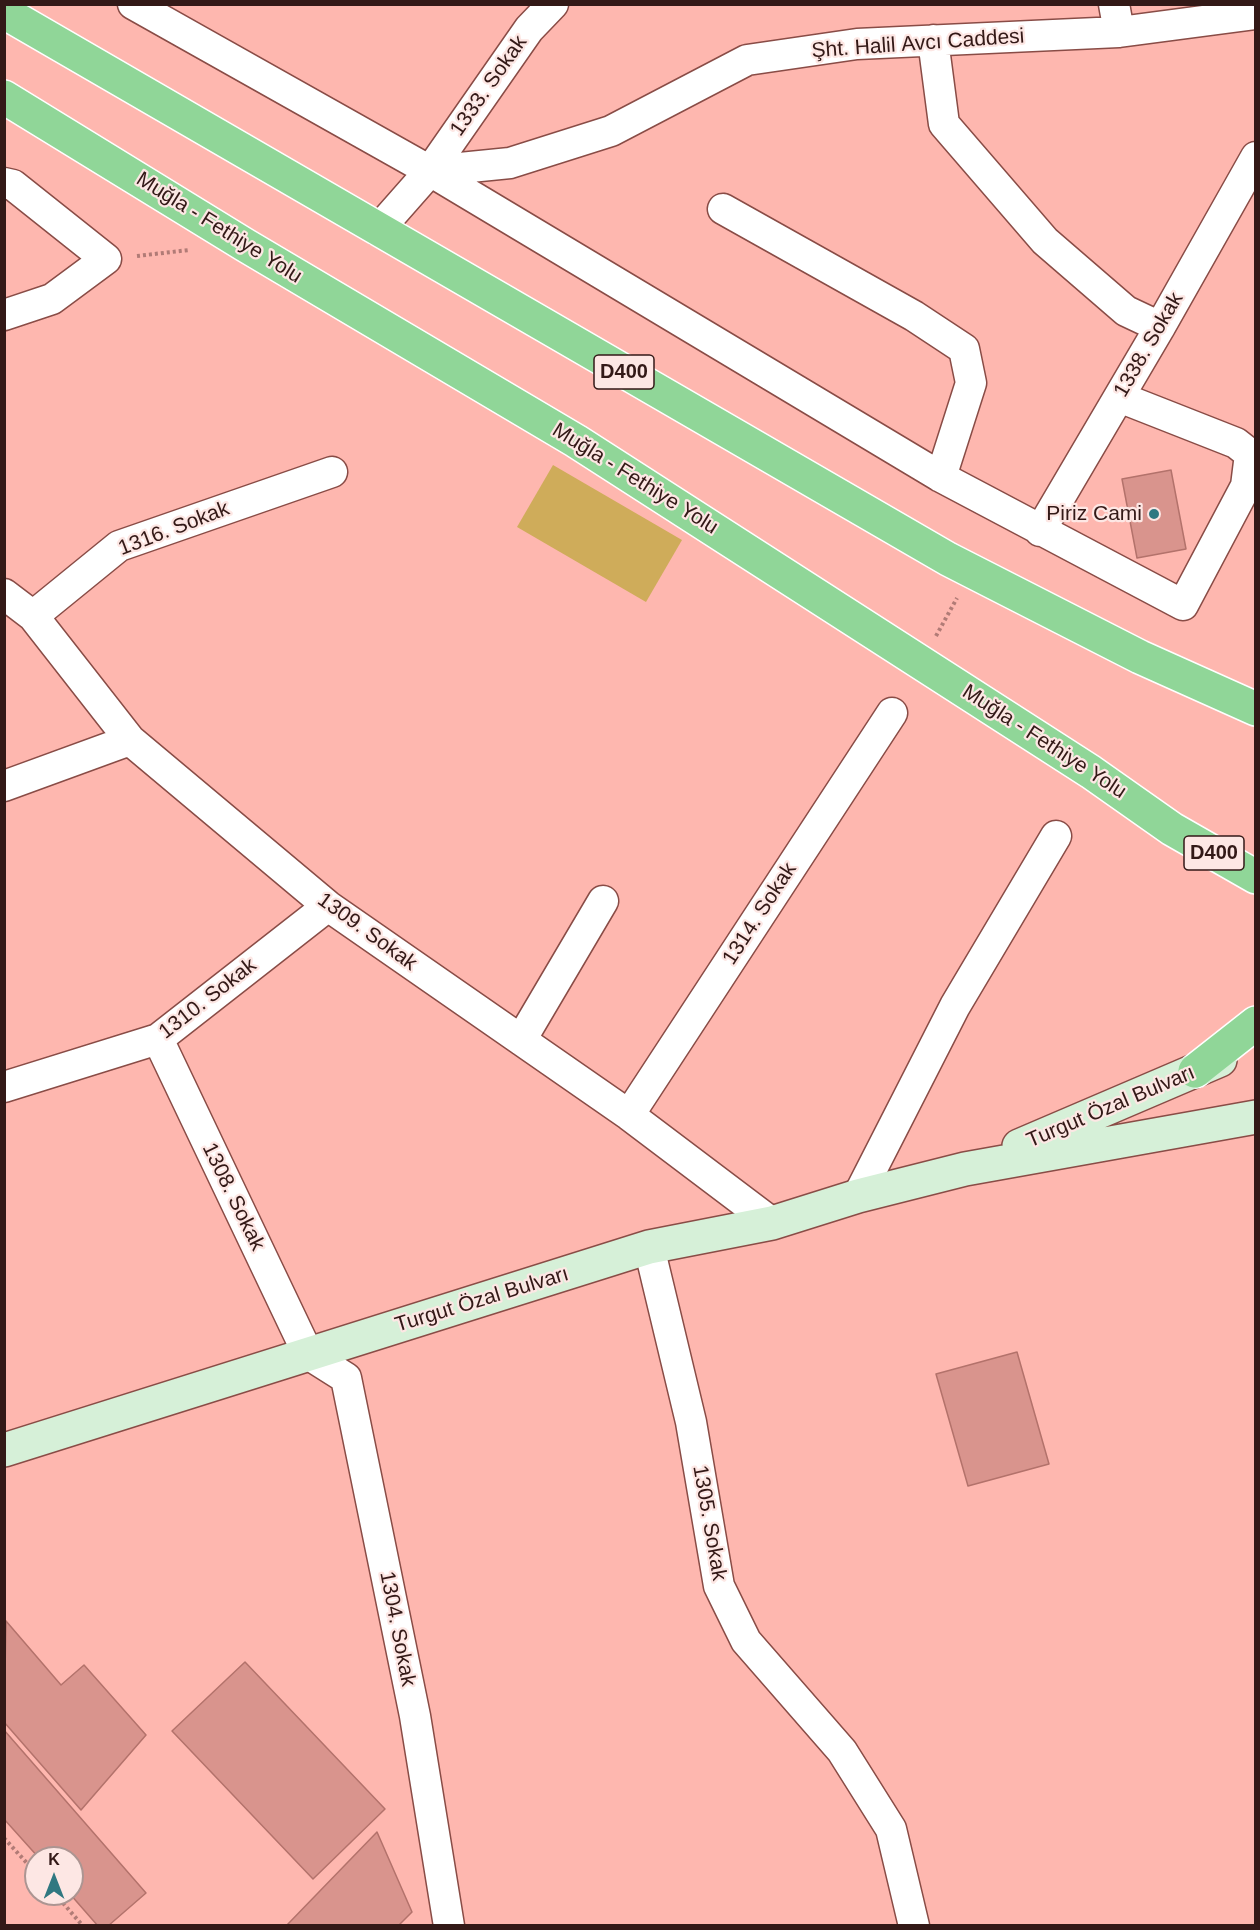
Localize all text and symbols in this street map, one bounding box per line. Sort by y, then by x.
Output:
street label: Şht. Halil Avcı Caddesi [811,24,1025,64]
street label: 1333. Sokak [445,31,533,141]
street label: Muğla - Fethiye Yolu [131,167,307,289]
street label: 1338. Sokak [1109,288,1189,402]
road number: D400 [594,355,654,389]
street label: Muğla - Fethiye Yolu [547,418,723,540]
street label: 1316. Sokak [115,496,233,562]
place label: Piriz Cami [1046,501,1142,527]
marker: Piriz Cami [1147,507,1161,521]
street label: Muğla - Fethiye Yolu [957,680,1131,804]
road number: D400 [1184,836,1244,870]
street label: 1314. Sokak [718,858,802,970]
street label: 1309. Sokak [312,887,422,977]
street label: 1310. Sokak [154,953,262,1045]
street label: Turgut Özal Bulvarı [1023,1060,1199,1154]
street label: 1308. Sokak [196,1139,270,1255]
street label: Turgut Özal Bulvarı [392,1262,572,1338]
street label: 1305. Sokak [686,1463,732,1583]
street label: 1304. Sokak [373,1569,421,1689]
north arrow [24,1846,84,1906]
text: K [48,1851,60,1868]

